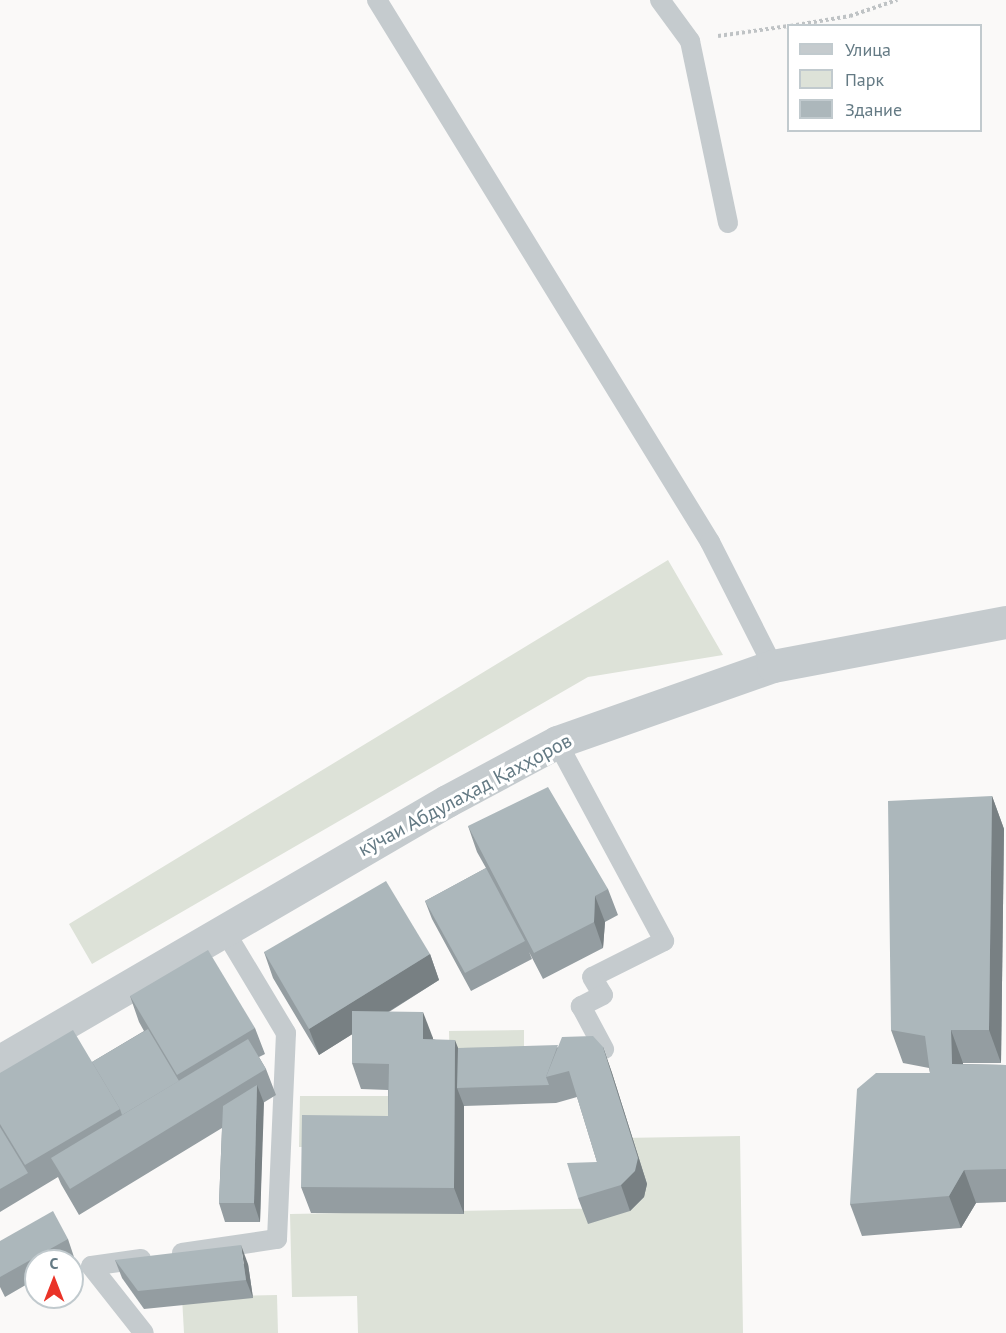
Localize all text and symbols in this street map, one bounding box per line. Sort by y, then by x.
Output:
legend [787,24,982,132]
text: Улица [845,38,891,61]
text: Парк [845,68,884,91]
text: Здание [845,98,902,121]
street label: кӯчаи Абдулаҳад Қаҳҳоров [354,728,576,862]
north arrow [24,1249,84,1309]
text: С [50,1253,58,1273]

